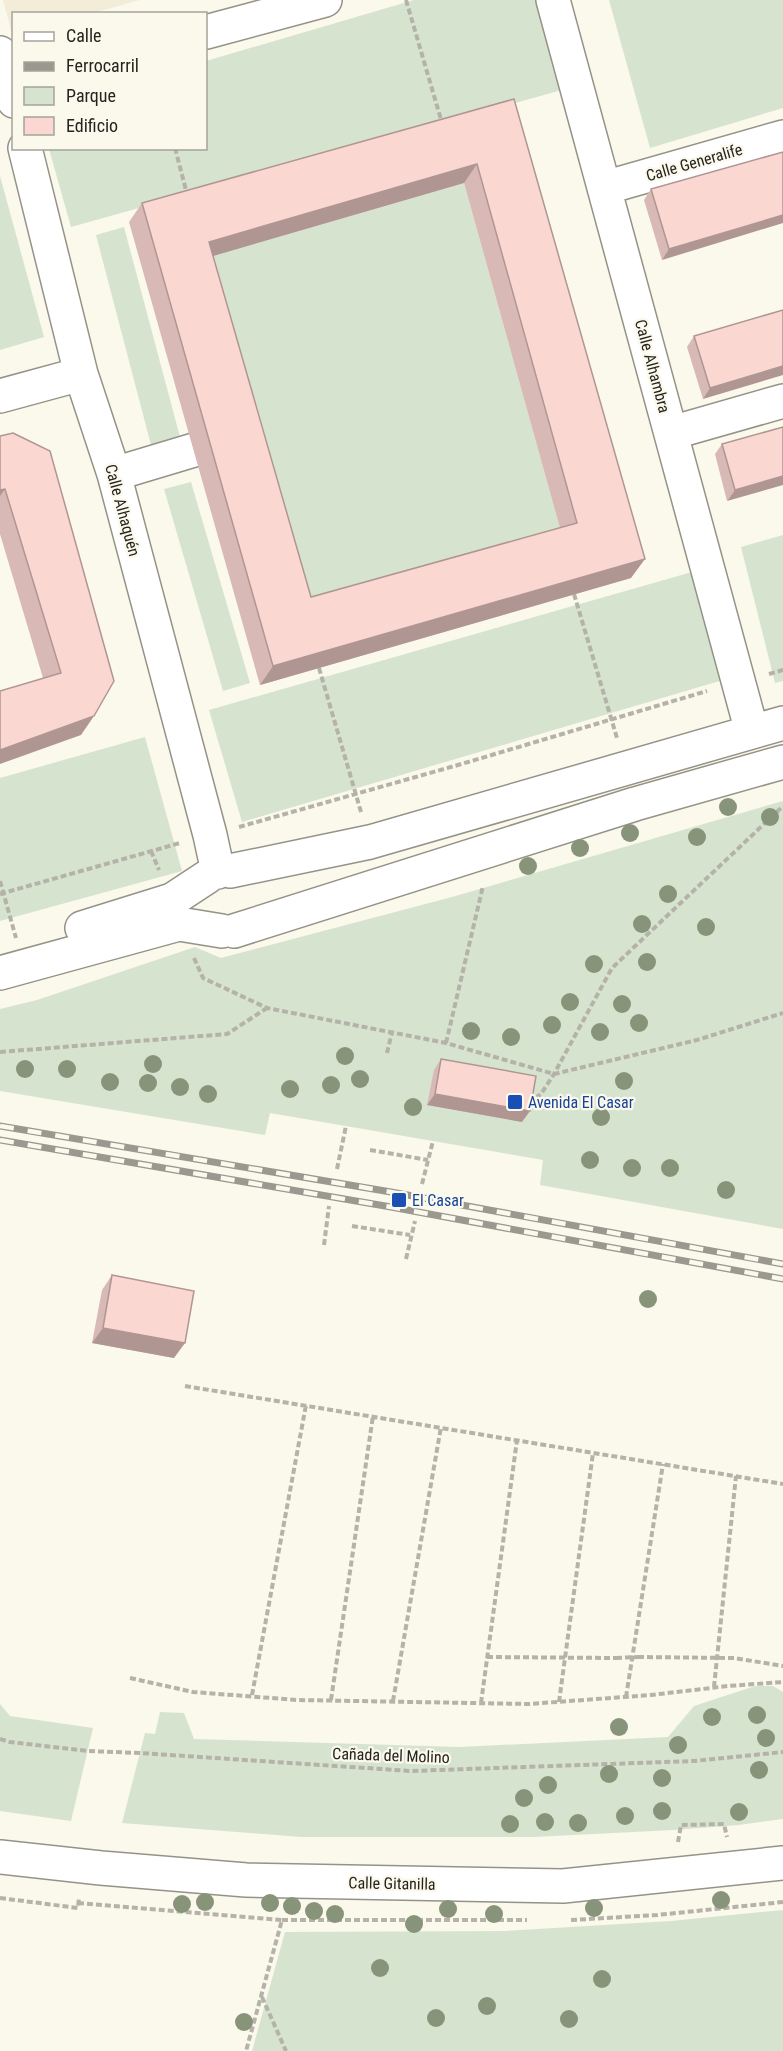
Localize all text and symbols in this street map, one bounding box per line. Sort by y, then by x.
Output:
legend [12,12,207,150]
text: Calle [66,25,102,46]
text: Ferrocarril [66,55,139,76]
text: Parque [66,85,116,106]
text: Edificio [66,115,118,136]
street label: Calle Generalife [644,140,745,185]
street label: Calle Alhambra [631,317,674,415]
street label: Calle Alhaquén [101,462,144,558]
marker: Avenida El Casar [506,1093,524,1111]
place label: Avenida El Casar [528,1093,634,1112]
marker: El Casar [390,1191,408,1209]
place label: El Casar [412,1191,464,1210]
street label: Cañada del Molino [332,1744,450,1767]
street label: Calle Gitanilla [348,1873,436,1894]

